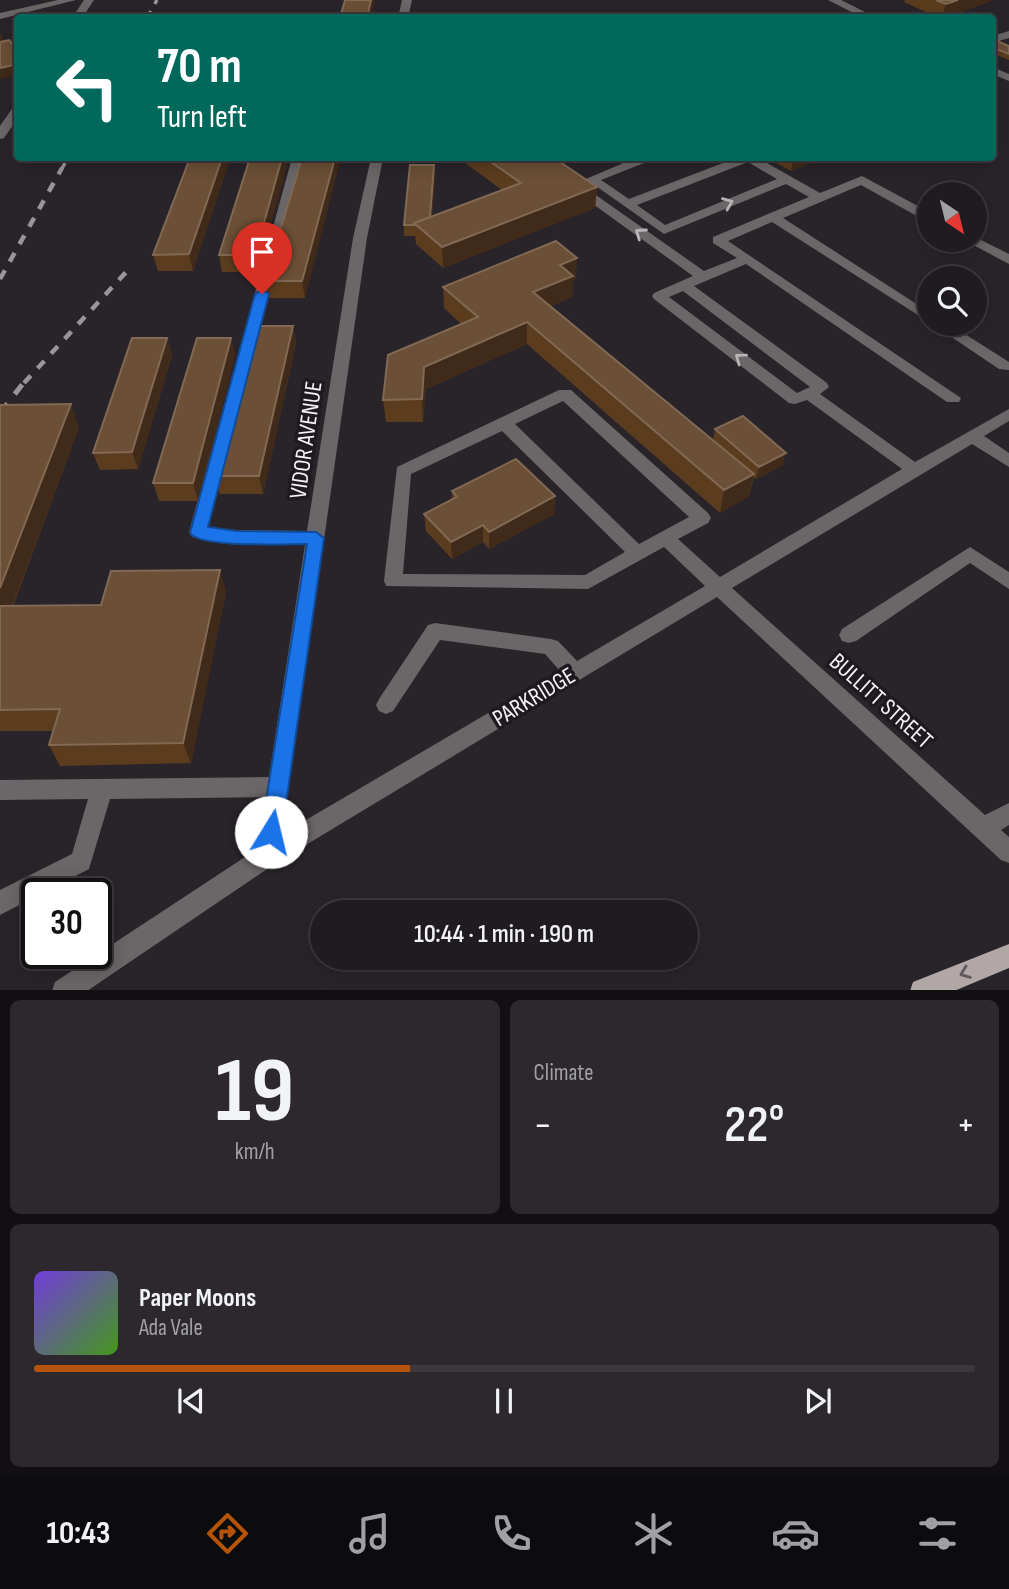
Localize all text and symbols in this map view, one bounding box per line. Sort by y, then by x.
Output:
text: 70 m [157,38,242,97]
icon: left [42,42,133,133]
text: Turn left [157,98,247,137]
north arrow [917,182,987,252]
map controls [917,182,987,336]
one-way arrow [721,198,733,212]
pin [232,222,292,294]
one-way arrow [635,229,648,241]
icon: arrive [243,233,281,271]
button: search [917,266,987,336]
one-way arrow [735,353,748,366]
street label: VIDOR AVENUE [283,379,329,501]
street label: BULLITT STREET [823,647,939,755]
street label: PARKRIDGE [487,661,581,733]
position arrow [234,795,308,869]
speed limit sign: 30 [21,878,112,969]
text: 10:44 · 1 min · 190 m [414,919,594,950]
one-way arrow [960,965,972,979]
text: 19 [215,1038,294,1147]
text: Climate [534,1059,593,1087]
text: 22° [724,1094,785,1157]
text: − [534,1103,552,1148]
text: + [956,1103,975,1148]
text: km/h [235,1138,275,1166]
text: Paper Moons [139,1283,256,1314]
text: Ada Vale [139,1314,203,1342]
icon: previous [172,1382,210,1420]
icon: pause [485,1382,523,1420]
icon: next [799,1382,837,1420]
icon: directions [203,1509,252,1558]
icon: music [345,1509,394,1558]
icon: phone [487,1509,536,1558]
icon: climate [629,1509,678,1558]
icon: car [771,1509,820,1558]
icon: filters [913,1509,962,1558]
text: 10:43 [47,1514,110,1553]

